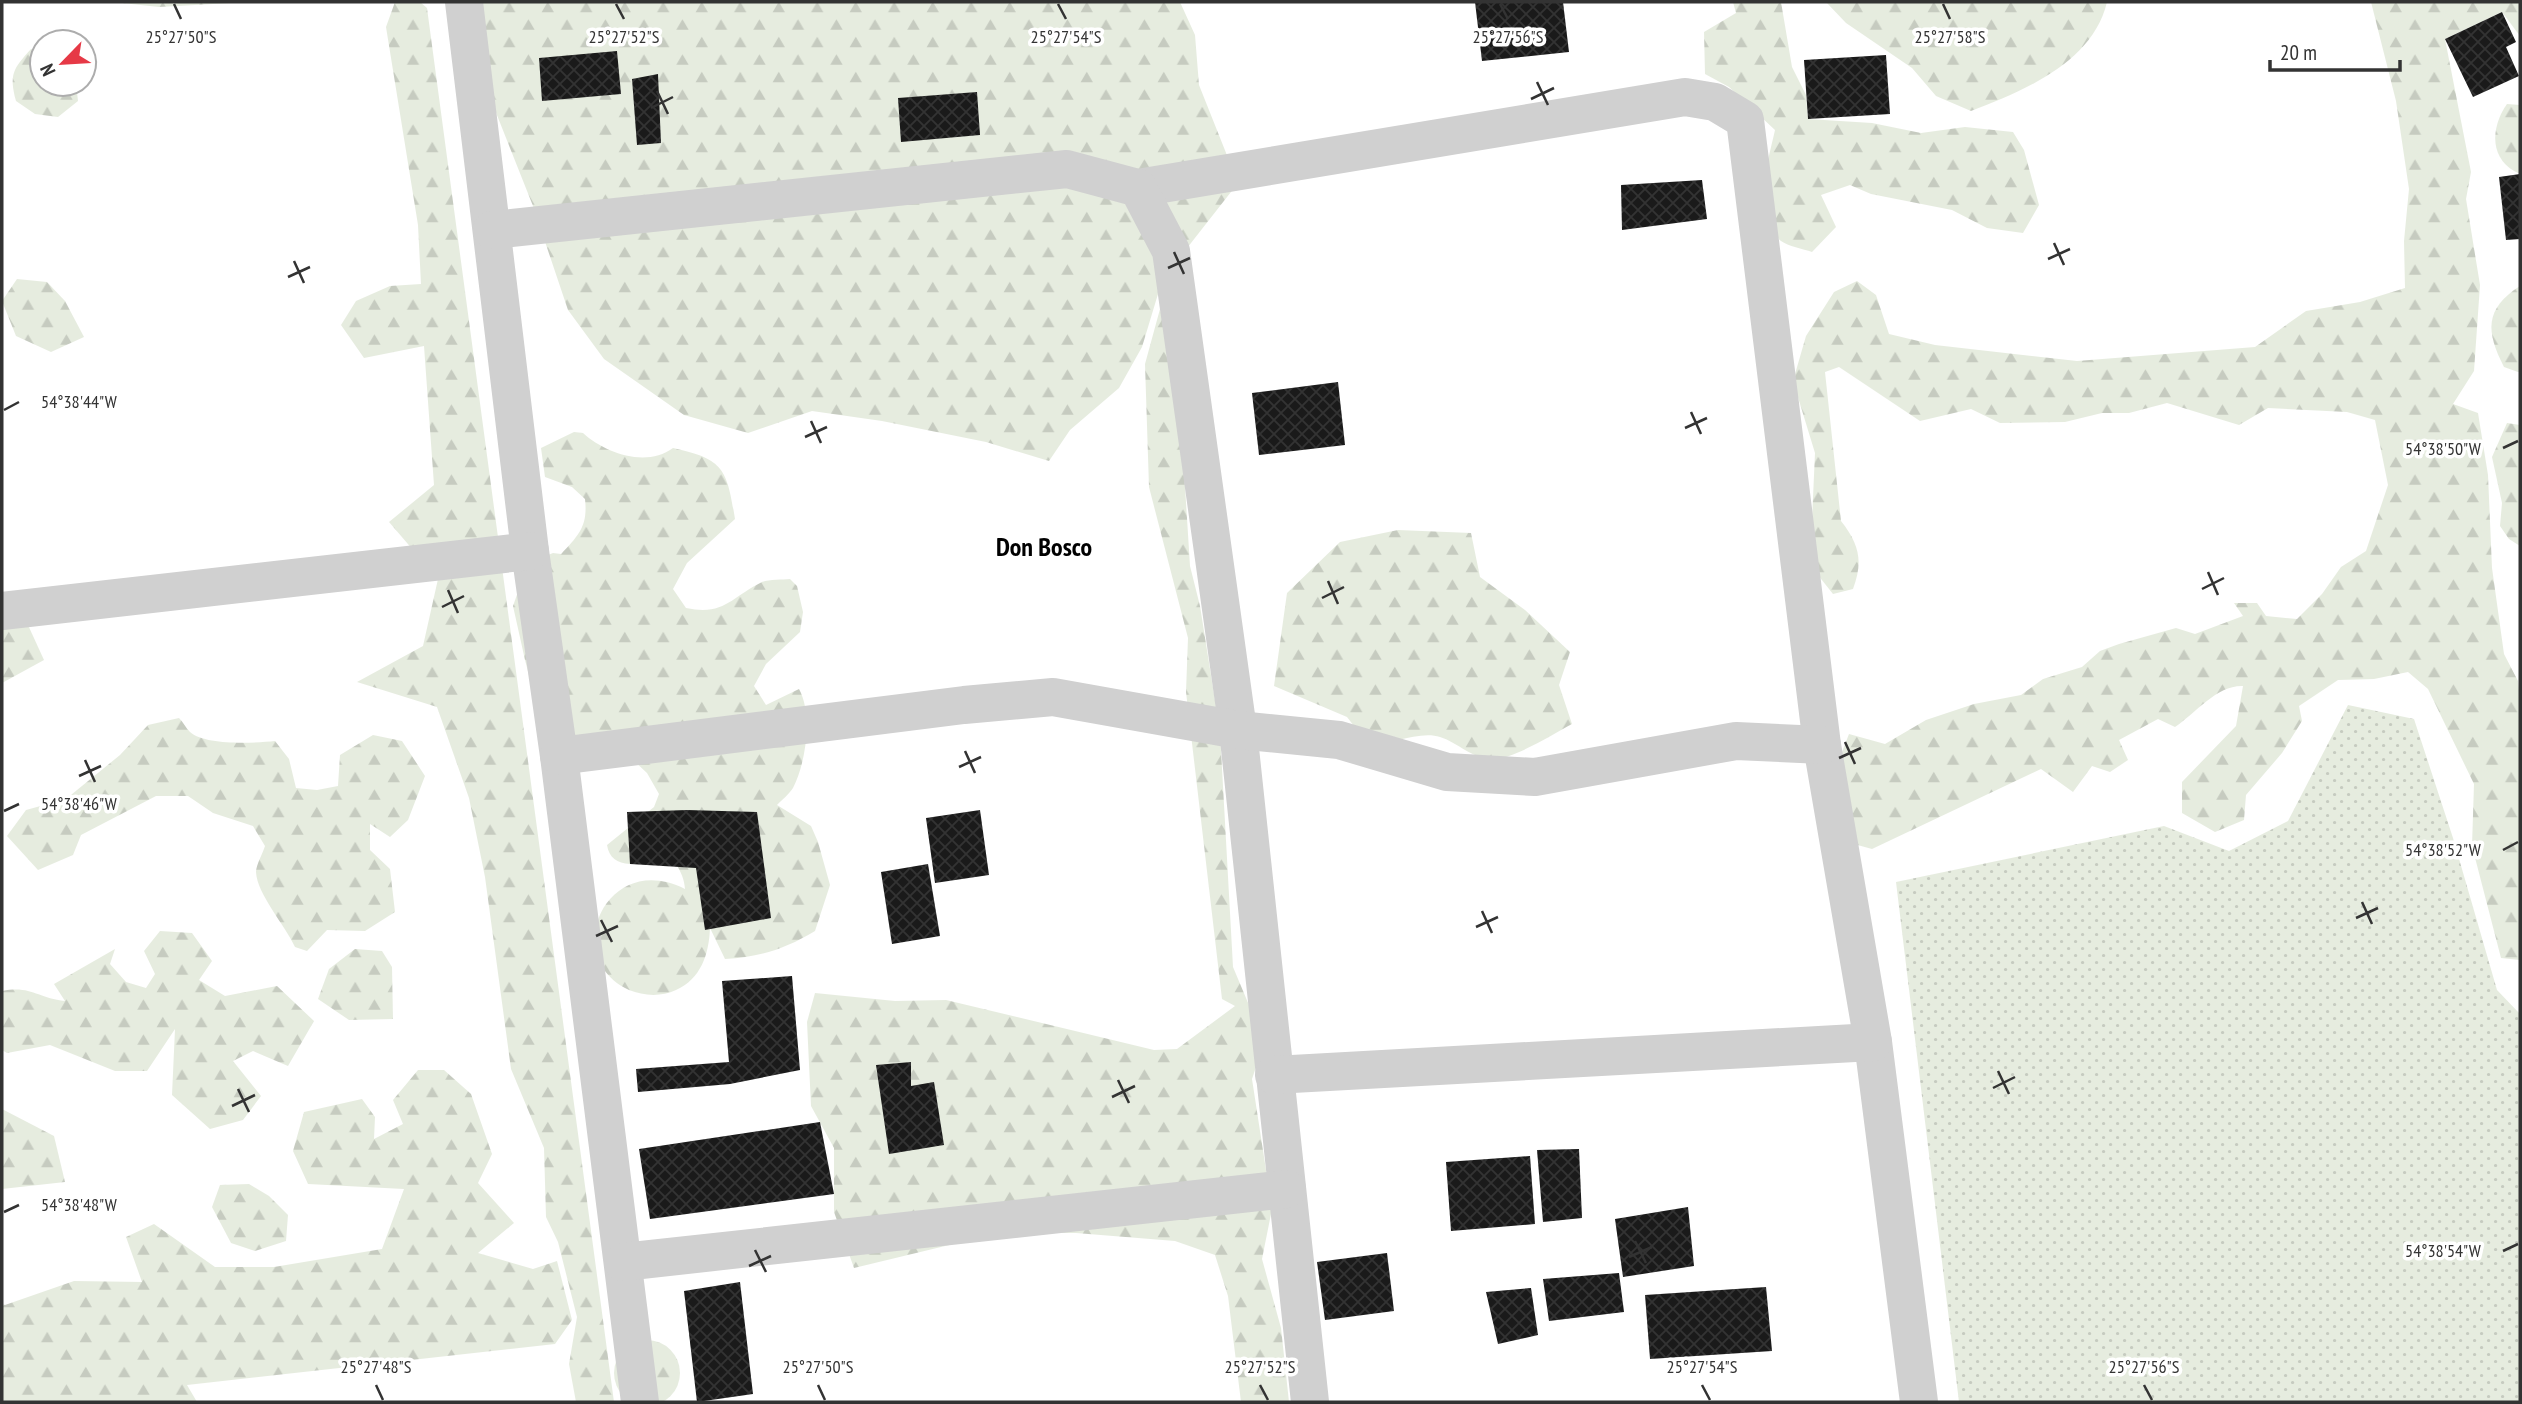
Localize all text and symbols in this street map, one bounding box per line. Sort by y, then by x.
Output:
text: 25°27'50"S [146,25,217,48]
text: 25°27'52"S [589,25,660,48]
text: 25°27'54"S [1031,25,1102,48]
text: 25°27'56"S [1473,25,1544,48]
text: 25°27'58"S [1915,25,1986,48]
north arrow [28,28,98,98]
scale bar [2270,28,2400,72]
text: 20 m [2280,39,2317,66]
text: N [35,60,61,80]
text: 54°38'44"W [41,390,117,413]
text: 54°38'50"W [2405,437,2481,460]
district label: Don Bosco [996,530,1092,563]
text: 54°38'46"W [41,792,117,815]
text: 54°38'52"W [2405,838,2481,861]
text: 54°38'48"W [41,1193,117,1216]
text: 54°38'54"W [2405,1239,2481,1262]
text: 25°27'48"S [341,1355,412,1378]
text: 25°27'50"S [783,1355,854,1378]
text: 25°27'52"S [1225,1355,1296,1378]
text: 25°27'54"S [1667,1355,1738,1378]
text: 25°27'56"S [2109,1355,2180,1378]

